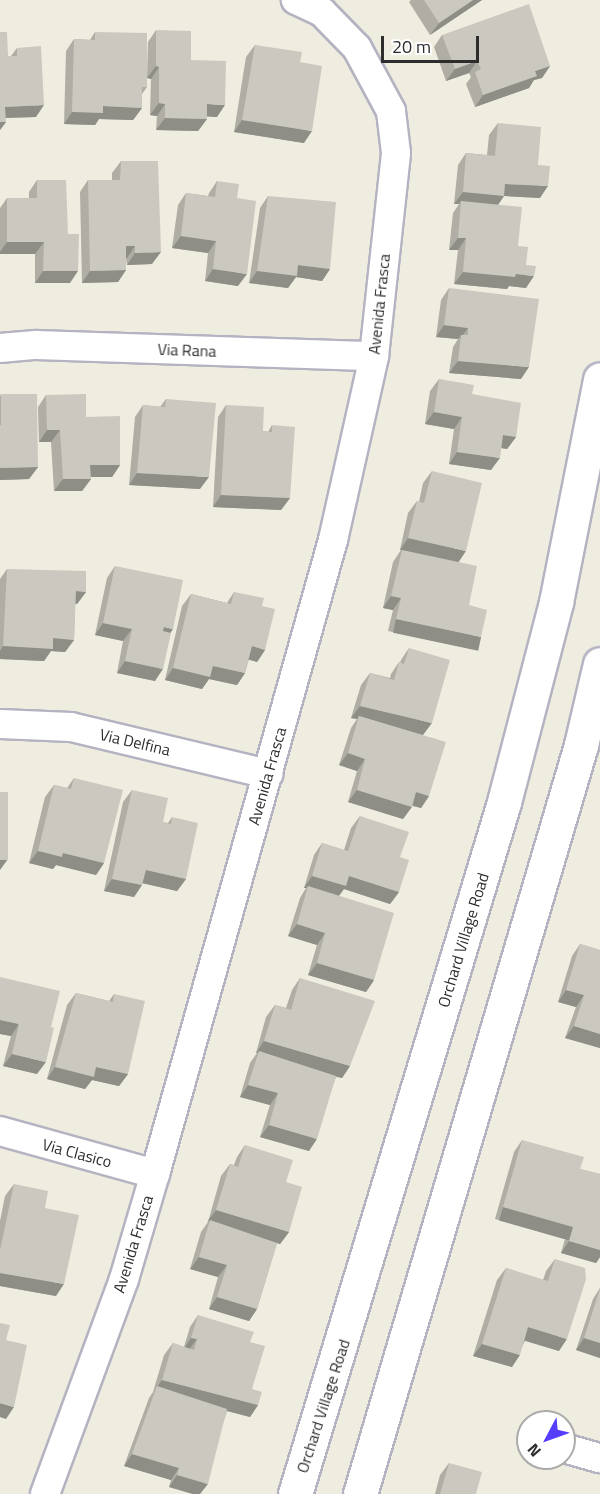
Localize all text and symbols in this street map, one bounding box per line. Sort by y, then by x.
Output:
scale bar [384,24,482,62]
text: 20 m [392,33,431,60]
street label: Avenida Frasca [364,253,394,355]
street label: Via Rana [157,339,217,361]
street label: Via Delfina [98,725,172,759]
street label: Avenida Frasca [244,725,290,827]
street label: Orchard Village Road [433,870,493,1010]
street label: Via Clasico [40,1135,114,1171]
street label: Avenida Frasca [109,1193,157,1295]
street label: Orchard Village Road [292,1337,354,1475]
north arrow [516,1410,576,1470]
text: N [521,1438,547,1463]

